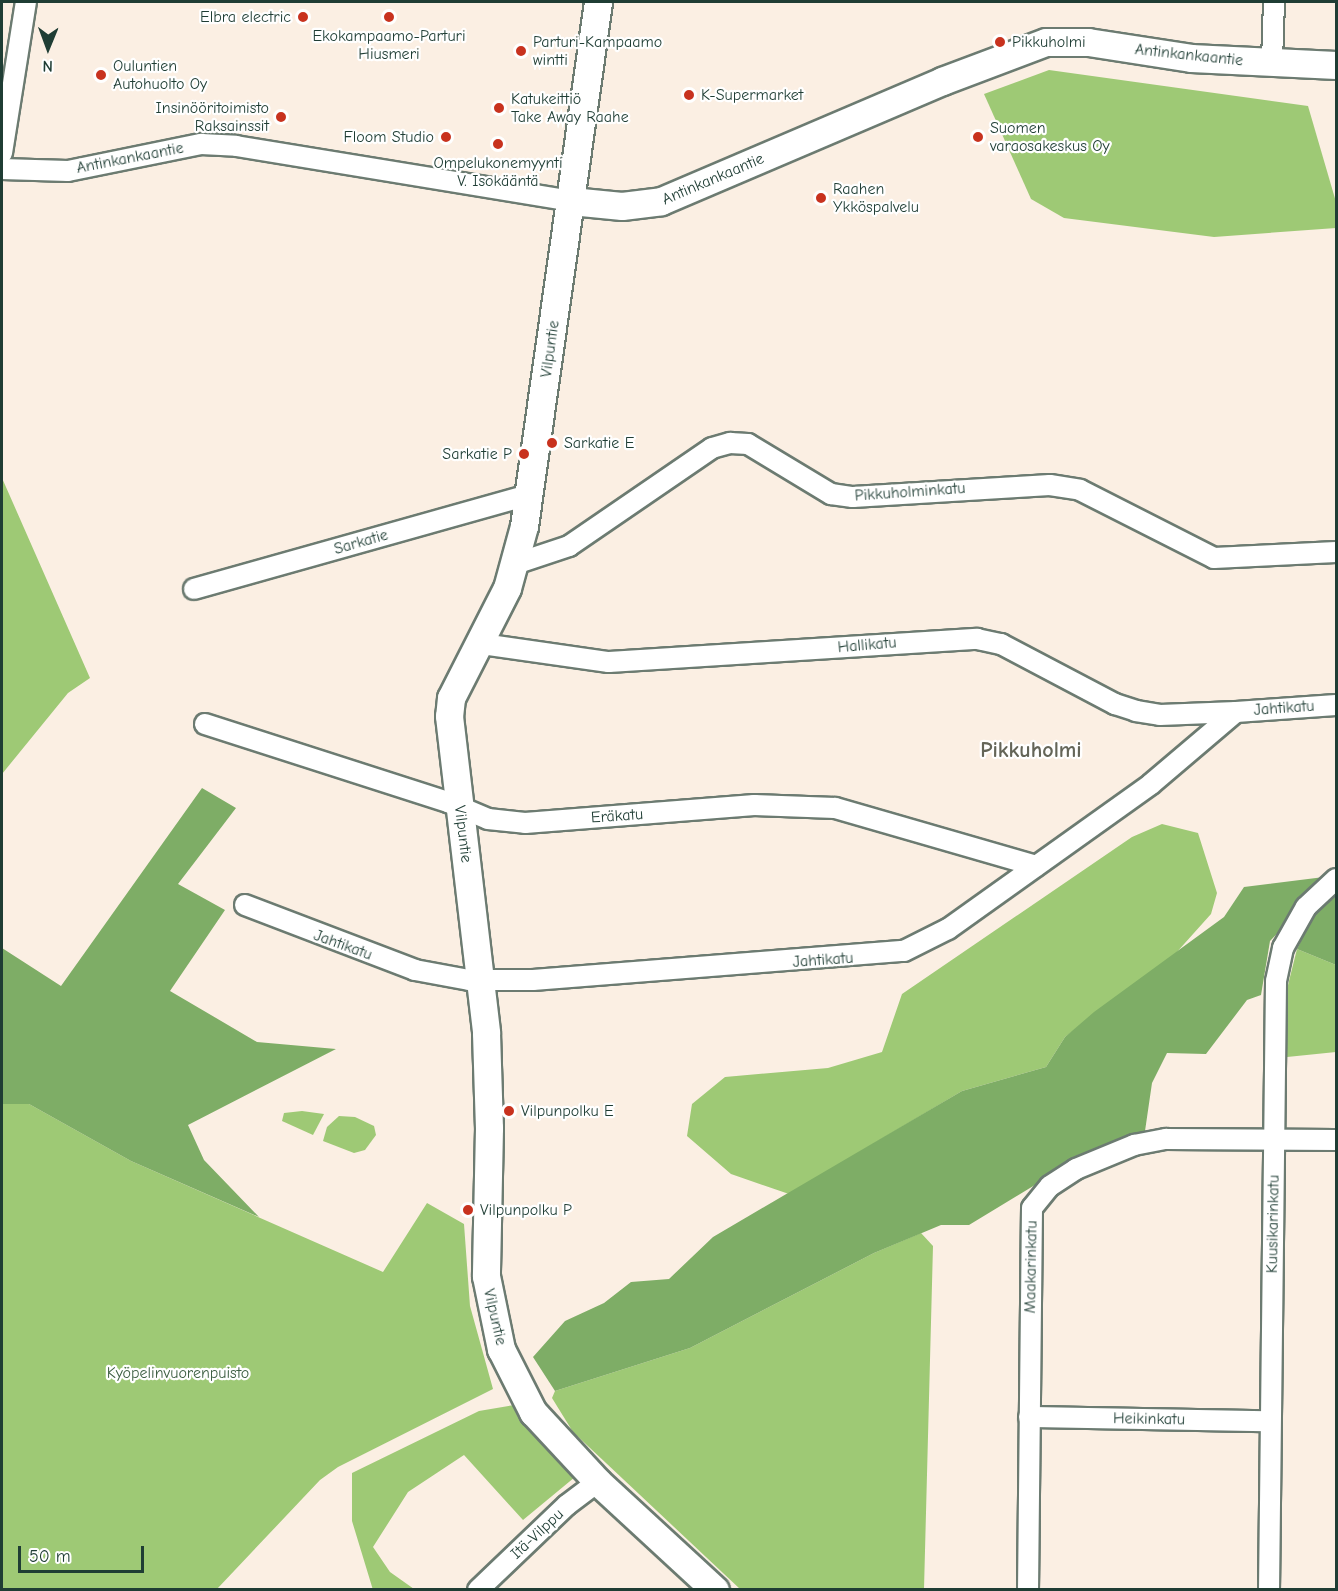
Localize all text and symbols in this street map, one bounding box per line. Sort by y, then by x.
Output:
place label: Elbra electric [200,7,291,27]
marker: Elbra electric [296,10,310,24]
marker: Ekokampaamo-Parturi Hiusmeri [382,10,396,24]
north arrow [18,18,78,78]
place label: Ekokampaamo-Parturi Hiusmeri [312,26,466,64]
place label: Parturi-Kampaamo wintti [533,32,662,70]
place label: Pikkuholmi [1012,32,1086,52]
marker: Pikkuholmi [993,35,1007,49]
street label: Antinkankaantie [1134,40,1244,70]
marker: Parturi-Kampaamo wintti [514,44,528,58]
place label: Ouluntien Autohuolto Oy [113,56,207,94]
text: N [42,57,53,75]
marker: Ouluntien Autohuolto Oy [94,68,108,82]
place label: K-Supermarket [701,85,803,105]
marker: K-Supermarket [682,88,696,102]
place label: Katukeittiö Take Away Raahe [511,89,629,127]
place label: Insinööritoimisto Raksainssit [156,98,269,136]
marker: Katukeittiö Take Away Raahe [492,101,506,115]
marker: Insinööritoimisto Raksainssit [274,110,288,124]
place label: Suomen varaosakeskus Oy [990,118,1110,156]
place label: Floom Studio [344,127,434,147]
marker: Floom Studio [439,130,453,144]
marker: Suomen varaosakeskus Oy [971,130,985,144]
marker: Ompelukonemyynti V. Isokääntä [491,137,505,151]
street label: Antinkankaantie [75,138,185,178]
street label: Antinkankaantie [659,149,767,209]
place label: Ompelukonemyynti V. Isokääntä [433,153,563,191]
place label: Raahen Ykköspalvelu [833,179,919,217]
marker: Raahen Ykköspalvelu [814,191,828,205]
street label: Vilpuntie [536,319,564,379]
place label: Sarkatie E [564,433,634,453]
marker: Sarkatie E [545,436,559,450]
place label: Sarkatie P [442,444,512,464]
marker: Sarkatie P [517,447,531,461]
street label: Pikkuholminkatu [854,479,966,505]
street label: Sarkatie [332,525,390,559]
street label: Hallikatu [837,633,897,657]
street label: Jahtikatu [1253,696,1315,720]
district label: Pikkuholmi [980,738,1082,764]
street label: Vilpuntie [450,804,476,864]
street label: Eräkatu [590,805,644,827]
street label: Jahtikatu [311,926,375,964]
street label: Jahtikatu [792,948,854,972]
place label: Vilpunpolku E [521,1101,614,1121]
marker: Vilpunpolku E [502,1104,516,1118]
street label: Kuusikarinkatu [1263,1175,1283,1273]
place label: Vilpunpolku P [480,1200,572,1220]
marker: Vilpunpolku P [461,1203,475,1217]
street label: Maakarinkatu [1021,1220,1041,1314]
street label: Vilpuntie [479,1287,511,1347]
park label: Kyöpelinvuorenpuisto [107,1363,249,1383]
street label: Heikinkatu [1113,1409,1185,1429]
street label: Itä-Vilppu [507,1505,567,1563]
scale bar [21,1534,147,1572]
text: 50 m [29,1546,71,1567]

